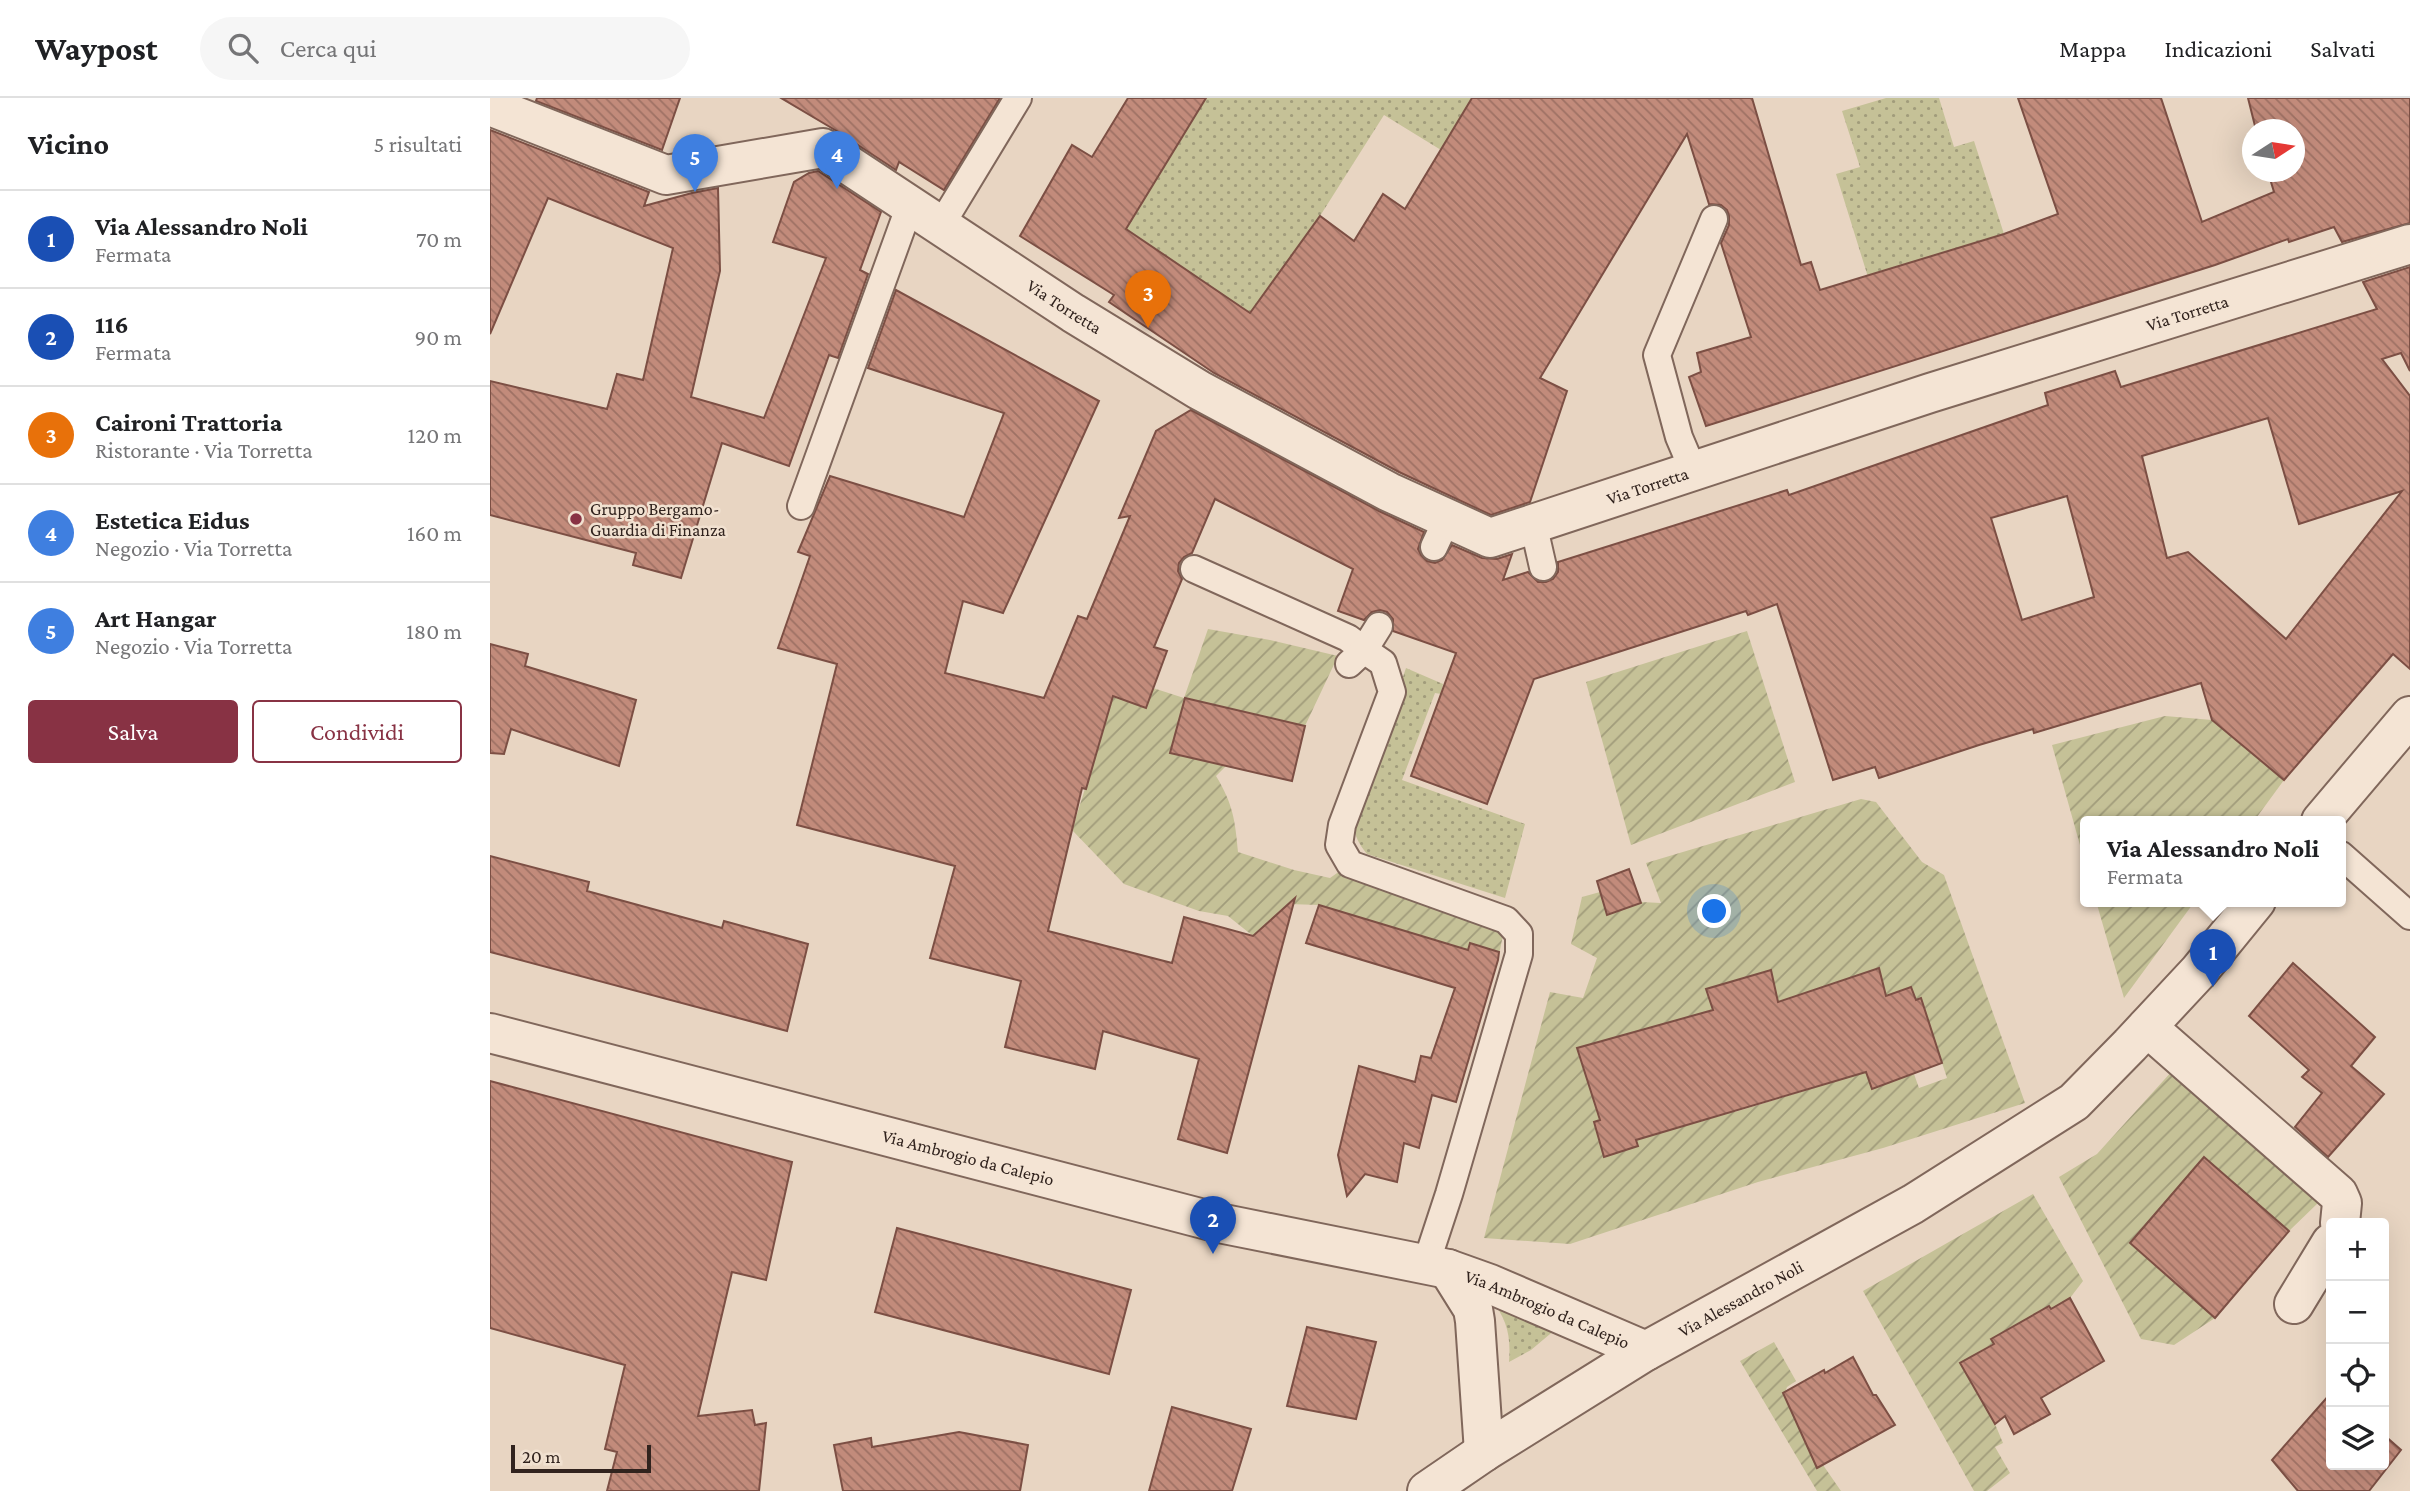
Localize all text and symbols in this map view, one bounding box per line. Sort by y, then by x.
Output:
search box [200,17,690,80]
icon: search [224,29,262,67]
text: Waypost [35,30,158,67]
text: Cerca qui [280,34,377,63]
text: Mappa [2059,35,2126,62]
text: Indicazioni [2164,35,2272,62]
text: Salvati [2310,35,2375,62]
north arrow [2242,119,2305,182]
text: Vicino [28,127,109,160]
text: 5 risultati [374,131,462,157]
pin: 4 [814,131,860,189]
pin: 5 [672,134,718,192]
text: Via Alessandro Noli [95,212,308,241]
text: 1 [47,226,55,252]
text: 70 m [416,226,462,252]
text: Fermata [95,241,171,267]
pin: 3 [1125,270,1171,328]
street label: Via Torretta [1023,275,1105,338]
street label: Via Torretta [2144,291,2231,335]
text: 116 [95,310,129,339]
text: 2 [45,324,57,350]
text: 90 m [415,324,462,350]
text: Fermata [95,339,171,365]
text: Caironi Trattoria [95,408,282,437]
text: 3 [45,422,57,448]
text: 120 m [408,422,462,448]
text: Ristorante · Via Torretta [95,437,313,463]
street label: Via Torretta [1604,463,1691,509]
place label: Gruppo Bergamo- Guardia di Finanza [590,499,726,540]
text: Estetica Eidus [95,506,250,535]
marker: Gruppo Bergamo- Guardia di Finanza [568,511,584,527]
text: 4 [45,520,57,546]
text: 160 m [407,520,462,546]
text: Negozio · Via Torretta [95,535,292,561]
text: Art Hangar [95,604,217,633]
text: 5 [45,618,57,644]
text: 180 m [406,618,462,644]
text: Negozio · Via Torretta [95,633,292,659]
button: Salva [28,700,238,763]
button: Condividi [252,700,462,763]
popup [2080,816,2346,907]
text: Via Alessandro Noli [2107,834,2319,863]
text: Fermata [2107,863,2183,889]
your location [1697,894,1731,928]
pin: 1 [2190,929,2236,987]
street label: Via Ambrogio da Calepio [880,1126,1056,1190]
pin: 2 [1190,1196,1236,1254]
map controls [2326,1218,2389,1470]
button: + [2326,1218,2389,1281]
street label: Via Alessandro Noli [1675,1256,1807,1341]
street label: Via Ambrogio da Calepio [1462,1266,1633,1353]
button: − [2326,1281,2389,1344]
button: locate [2326,1344,2389,1407]
button: layers [2326,1407,2389,1470]
scale bar [511,1442,651,1474]
text: 20 m [522,1446,561,1467]

